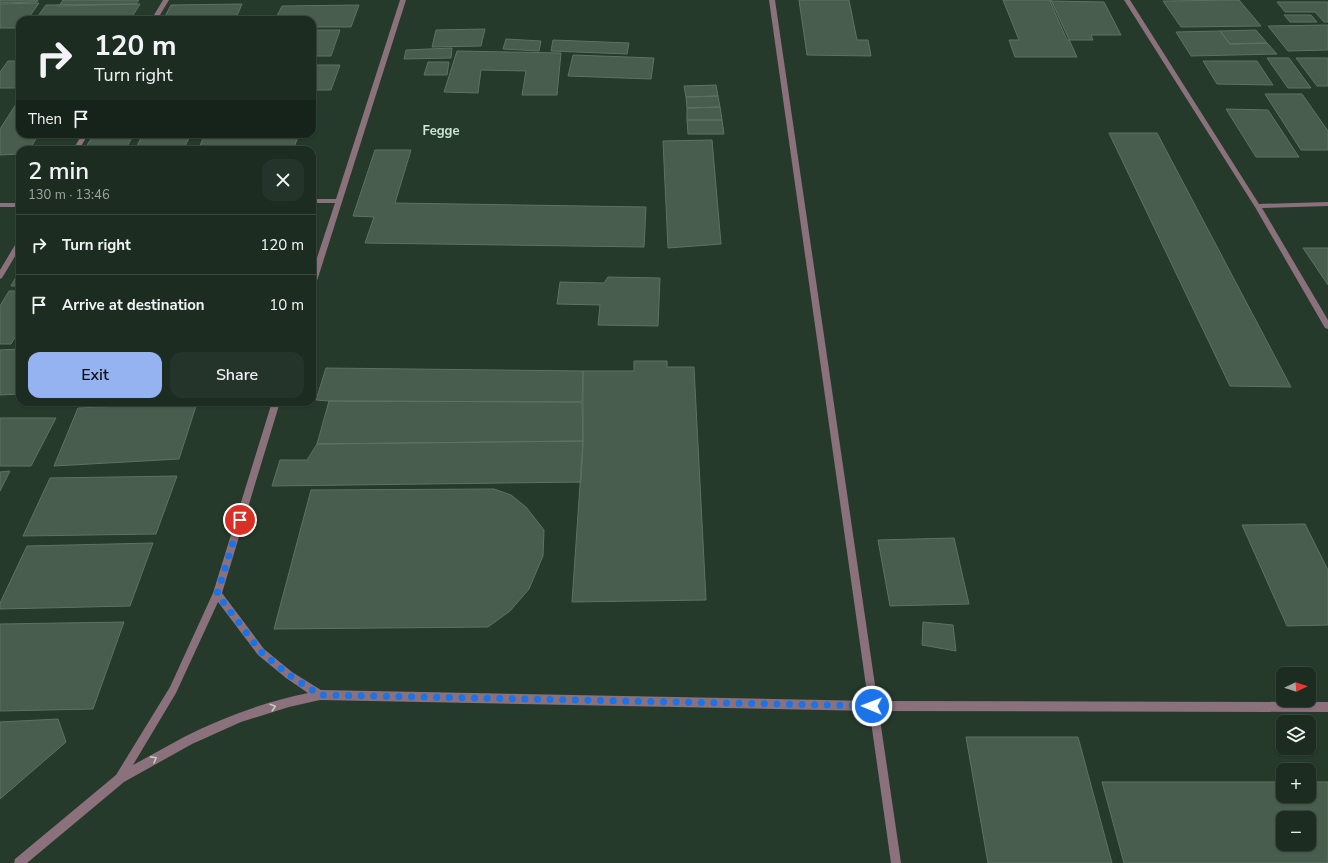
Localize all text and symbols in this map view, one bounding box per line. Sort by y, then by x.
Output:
text: 120 m [94,27,177,65]
icon: right [28,32,80,84]
text: Turn right [94,63,173,87]
icon: arrive [70,108,92,130]
text: Then [28,109,62,129]
district label: Fegge [423,122,459,140]
text: 2 min [28,155,89,187]
button: close [262,159,304,201]
text: 130 m · 13:46 [28,186,110,204]
icon: right [28,234,50,256]
text: Turn right [62,235,131,255]
text: 120 m [260,235,304,255]
icon: arrive [28,294,50,316]
text: Arrive at destination [62,295,205,315]
text: 10 m [269,295,304,315]
button: Exit [28,352,162,398]
button: Share [170,352,304,398]
pin [223,503,257,537]
icon: arrive [229,509,251,531]
north arrow [1276,667,1316,707]
map controls [1276,667,1316,851]
position arrow [851,685,893,727]
one-way arrow [269,703,276,712]
button: layers [1276,715,1316,755]
one-way arrow [150,756,157,764]
button: + [1276,763,1316,803]
button: − [1276,811,1316,851]

